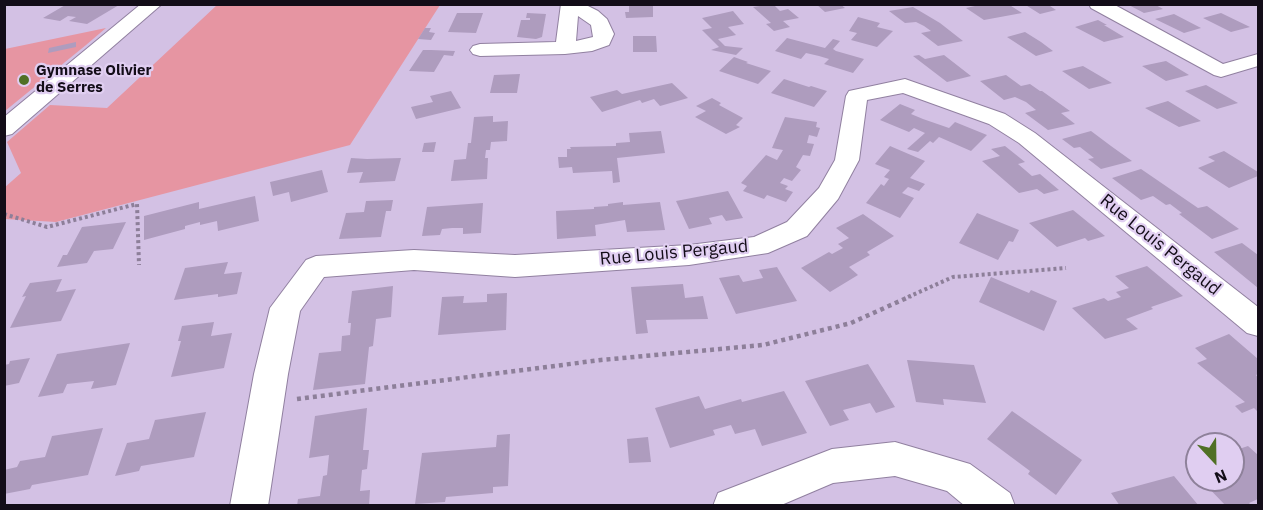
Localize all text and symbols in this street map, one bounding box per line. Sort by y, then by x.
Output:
place label: Gymnase Olivier de Serres [36,62,152,97]
marker: Gymnase Olivier de Serres [17,73,31,87]
street label: Rue Louis Pergaud [1095,190,1225,300]
street label: Rue Louis Pergaud [599,236,749,270]
north arrow [1185,432,1245,492]
text: N [1212,465,1230,488]

